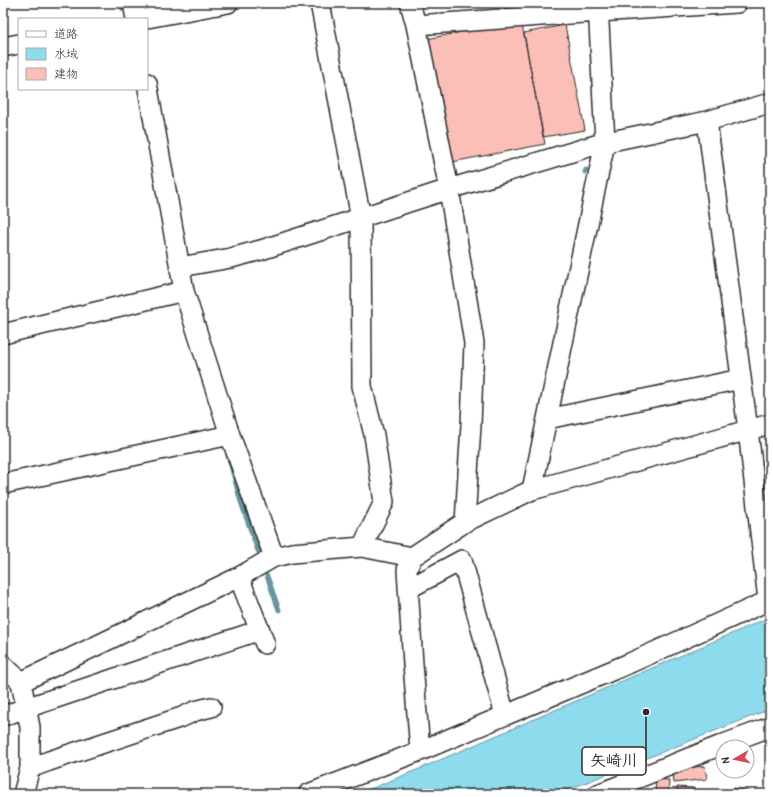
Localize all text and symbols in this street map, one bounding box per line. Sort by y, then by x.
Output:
legend [18,18,148,90]
text: 道路 [54,25,78,42]
text: 水域 [54,45,78,62]
text: 建物 [54,65,78,82]
north arrow [715,739,755,779]
callout: 矢崎川 [582,747,646,775]
text: 矢崎川 [590,749,638,771]
text: N [718,756,732,765]

